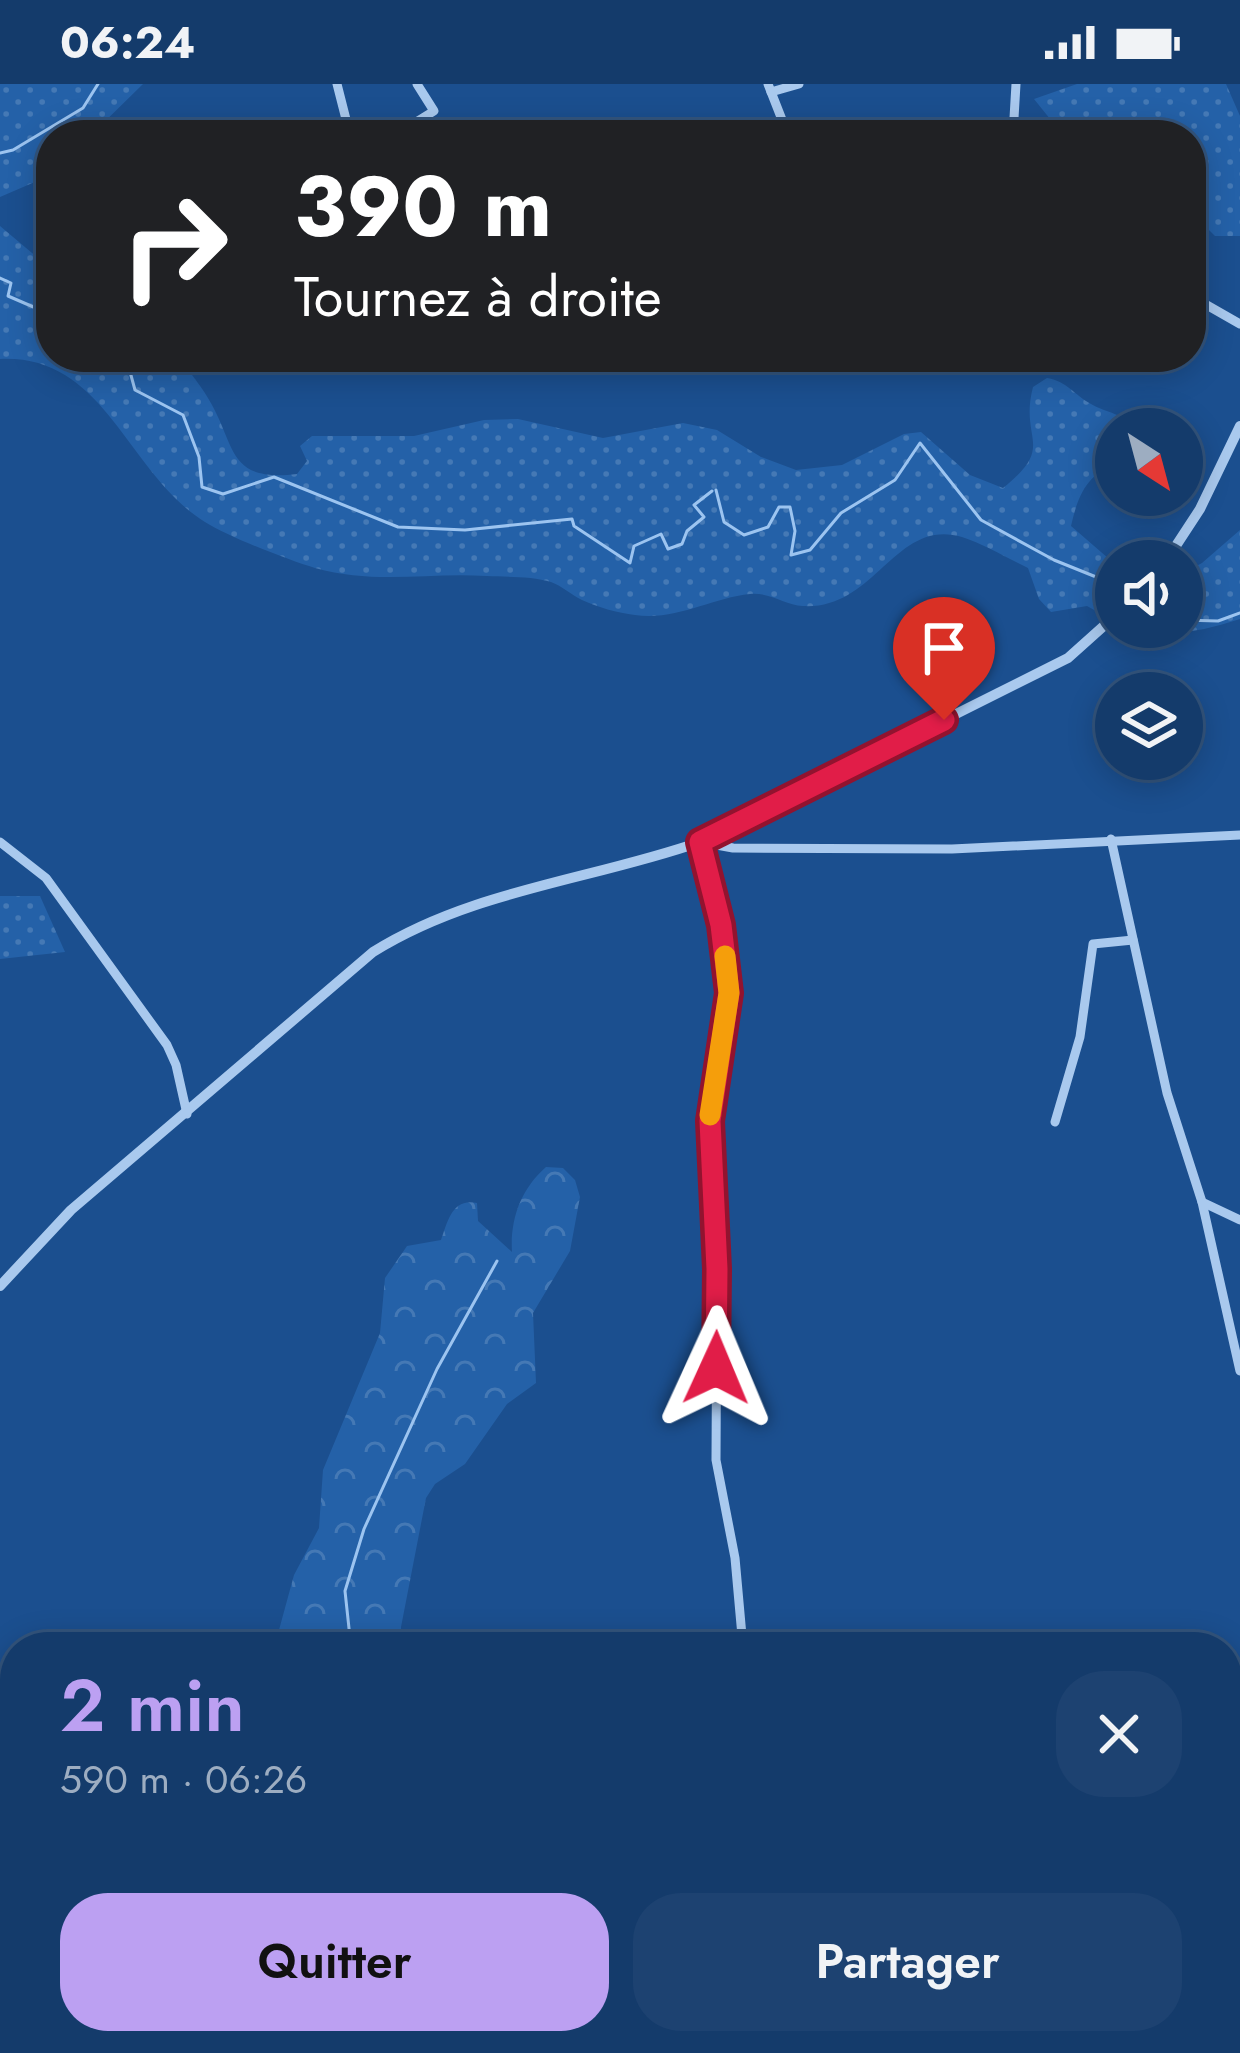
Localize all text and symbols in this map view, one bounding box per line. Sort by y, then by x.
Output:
text: 06:24 [60,10,195,75]
text: 390 m [294,146,552,268]
icon: right [96,168,252,324]
text: Tournez à droite [294,258,662,336]
north arrow [1095,408,1203,516]
map controls [1095,408,1203,780]
button: sound [1095,540,1203,648]
pin [893,597,995,720]
icon: arrive [911,615,977,681]
button: layers [1095,672,1203,780]
position arrow [653,1305,779,1431]
text: 2 min [60,1654,245,1758]
button: close [1056,1671,1182,1797]
text: 590 m · 06:26 [60,1751,307,1808]
button: Quitter [60,1893,609,2031]
button: Partager [633,1893,1182,2031]

